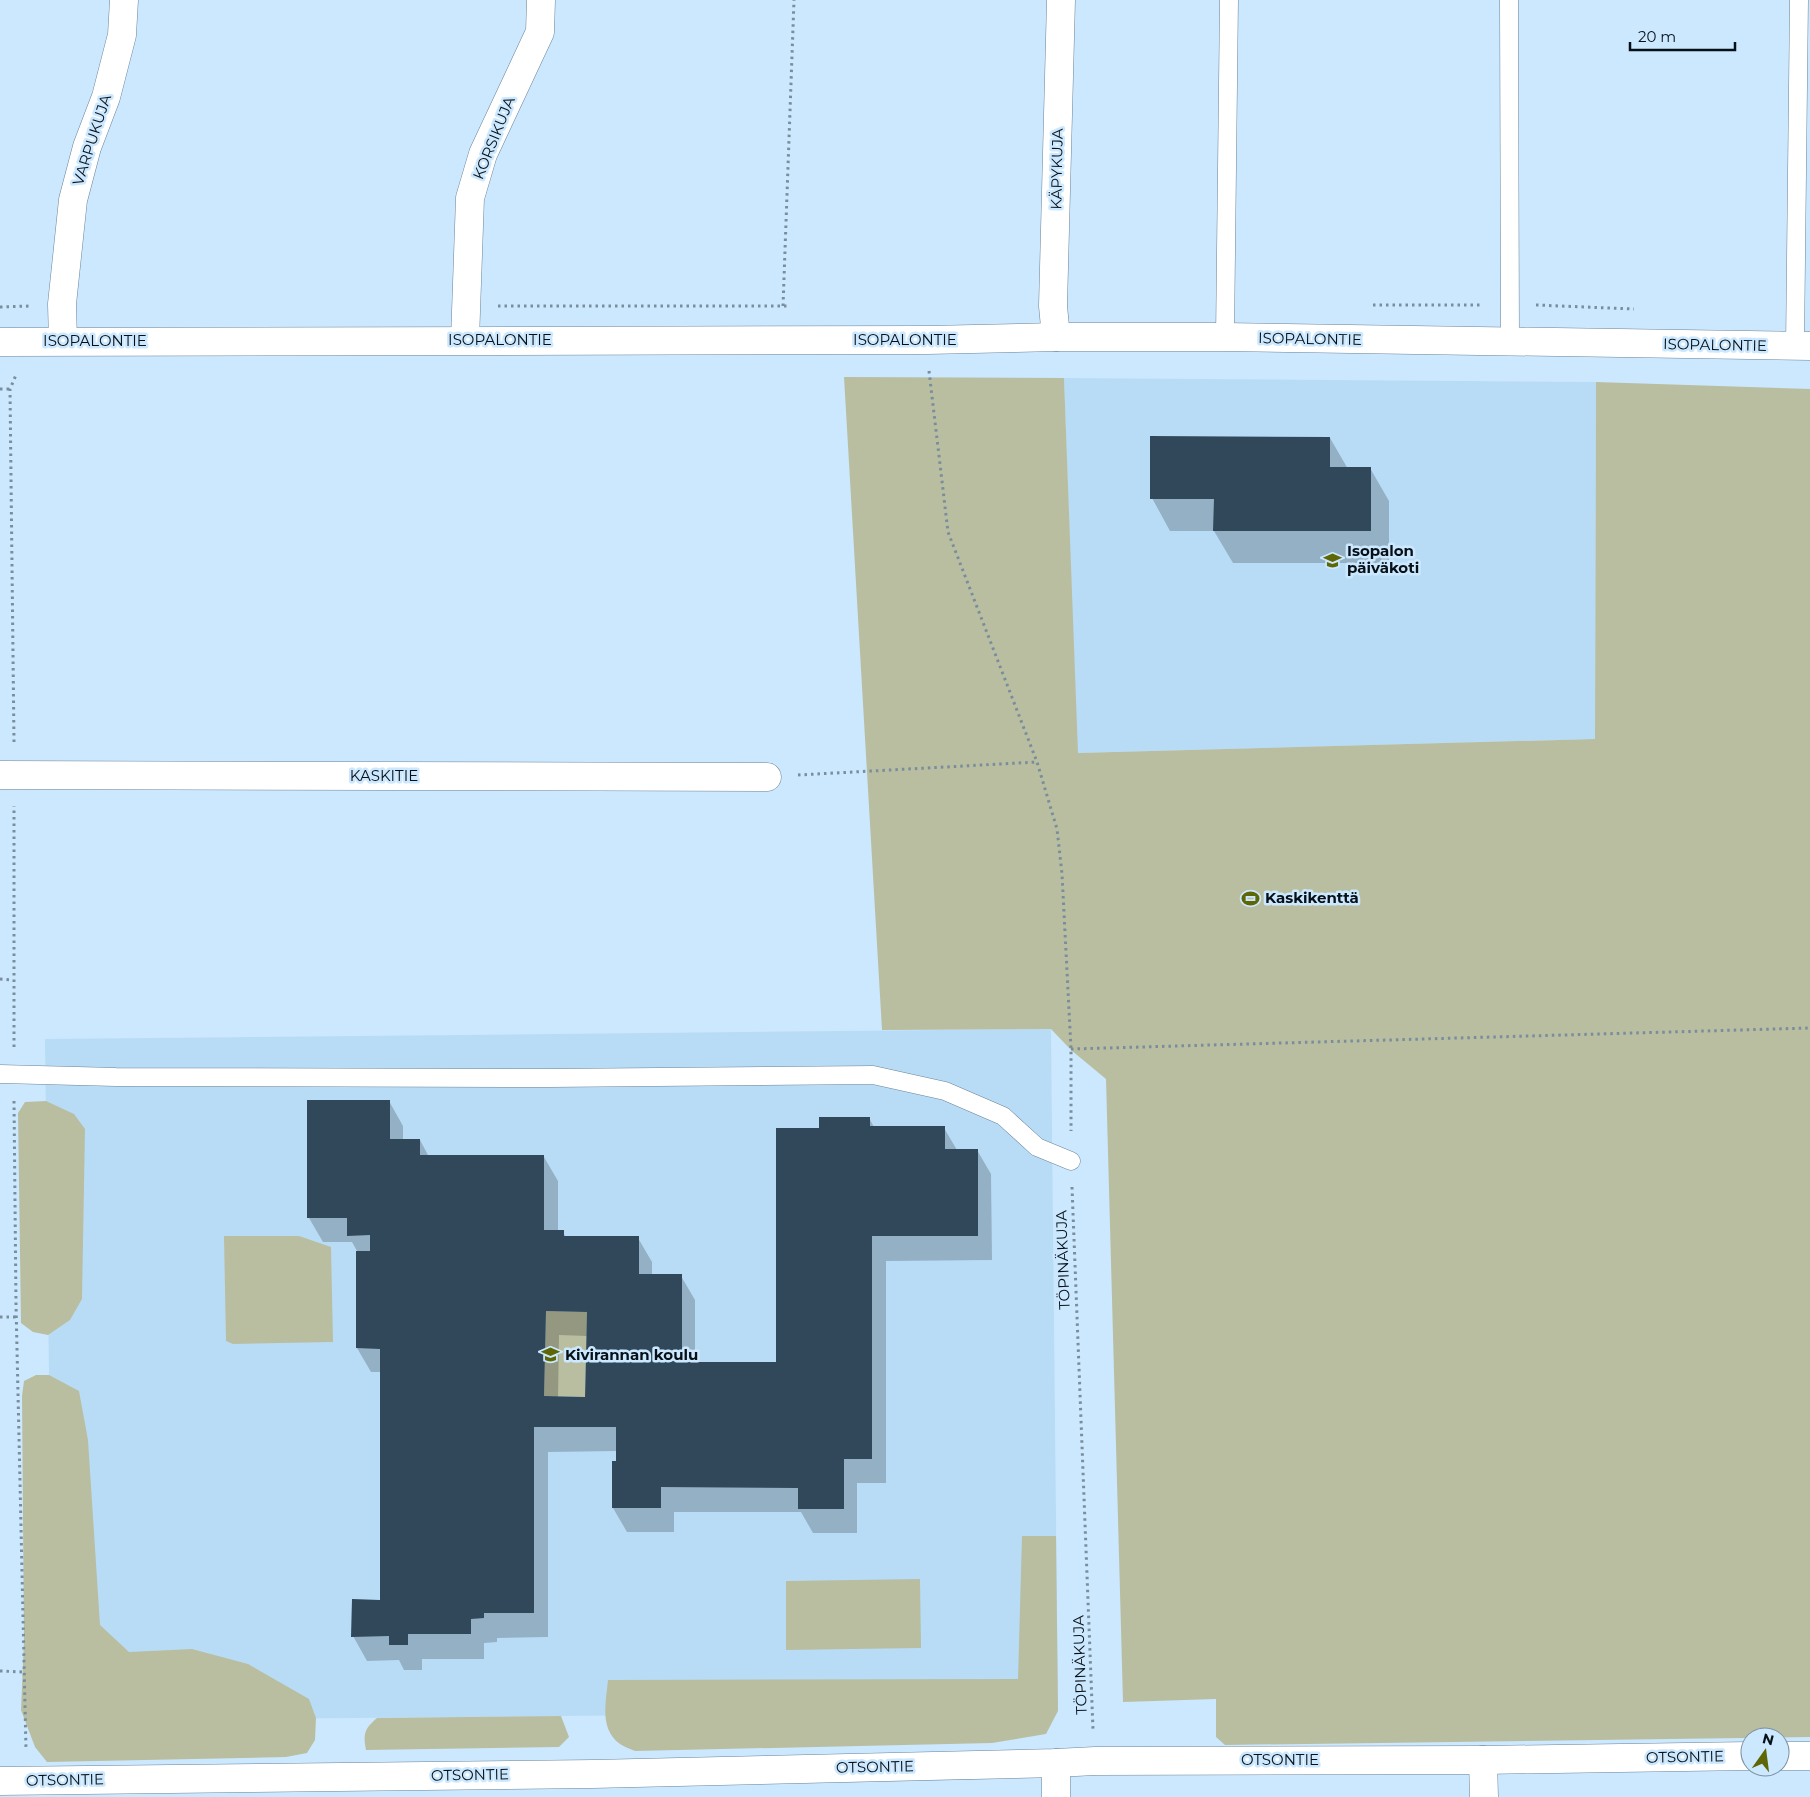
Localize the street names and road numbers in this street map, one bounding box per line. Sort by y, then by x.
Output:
street label: VARPUKUJA [68,92,115,188]
street label: KORSIKUJA [468,93,519,182]
street label: KÄPYKUJA [1046,128,1067,210]
street label: ISOPALONTIE [1258,328,1362,349]
street label: ISOPALONTIE [448,330,552,349]
street label: ISOPALONTIE [853,330,957,349]
street label: ISOPALONTIE [43,331,147,350]
street label: ISOPALONTIE [1663,334,1767,355]
street label: KASKITIE [350,766,418,785]
street label: TÖPINÄKUJA [1051,1210,1074,1310]
street label: TÖPINÄKUJA [1068,1615,1091,1715]
street label: OTSONTIE [1646,1746,1724,1767]
street label: OTSONTIE [1241,1750,1319,1769]
street label: OTSONTIE [836,1756,914,1777]
street label: OTSONTIE [431,1764,509,1785]
street label: OTSONTIE [26,1769,104,1790]

